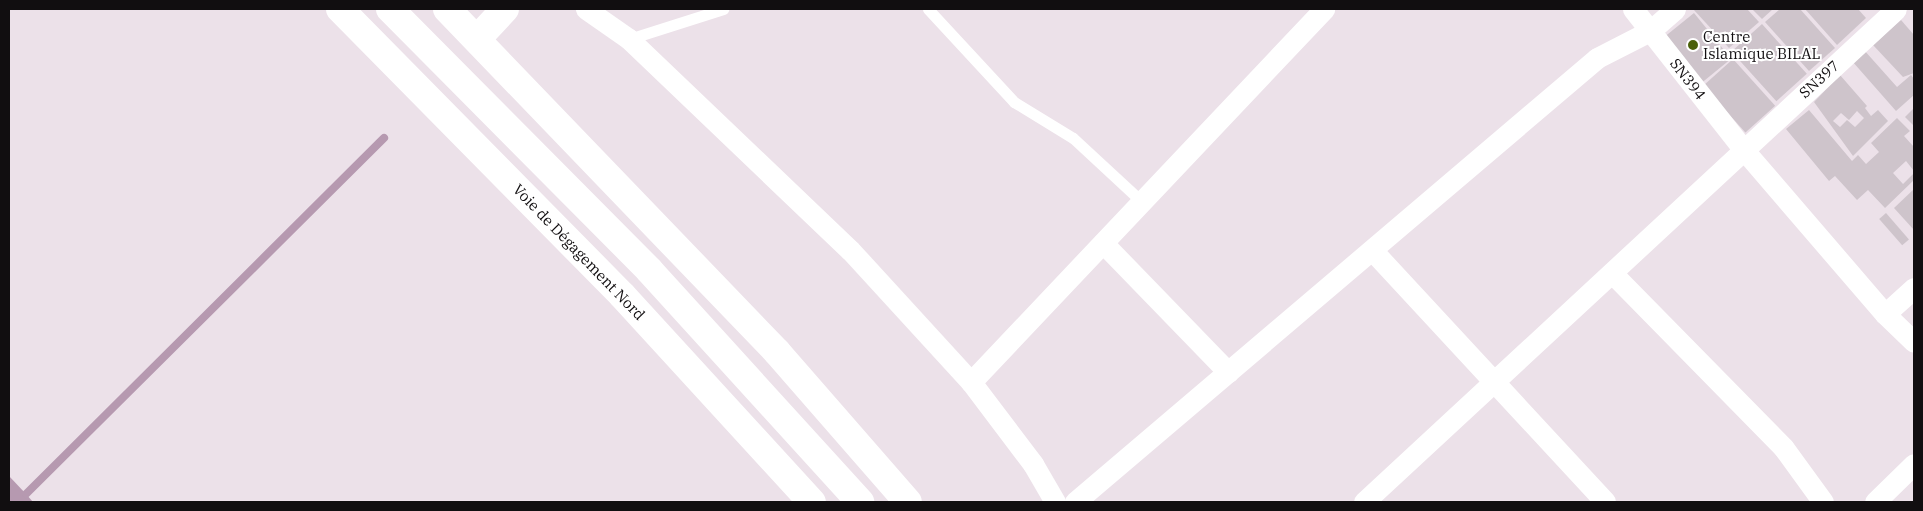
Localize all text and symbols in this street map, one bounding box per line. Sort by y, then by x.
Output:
place label: Centre Islamique BILAL [1703,27,1820,62]
marker: Centre Islamique BILAL [1687,39,1699,51]
street label: SN394 [1666,55,1710,103]
street label: SN397 [1795,56,1843,102]
street label: Voie de Dégagement Nord [509,180,649,324]

